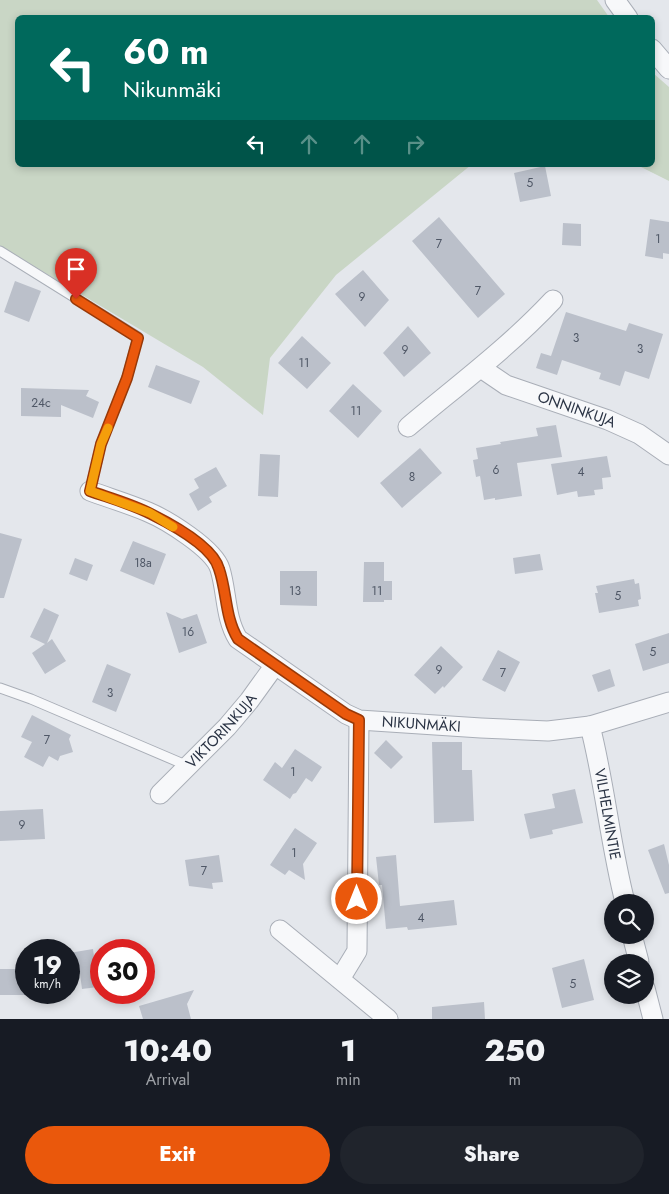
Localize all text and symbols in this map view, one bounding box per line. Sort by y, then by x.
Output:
text: 60 m [123,27,209,77]
icon: left [40,35,105,100]
text: Nikunmäki [123,73,222,105]
icon: left [242,130,270,158]
icon: ahead [295,130,323,158]
icon: ahead [348,130,376,158]
icon: right [401,130,429,158]
house number: 5 [527,174,534,192]
house number: 1 [655,230,661,248]
house number: 7 [436,235,443,253]
pin [55,248,97,299]
icon: arrive [62,255,90,283]
house number: 7 [475,282,482,300]
house number: 9 [359,288,366,306]
house number: 3 [573,329,580,347]
house number: 3 [637,340,644,358]
house number: 9 [402,341,409,359]
house number: 11 [299,354,309,372]
street label: ONNINKUJA [534,386,620,433]
house number: 24c [31,394,51,412]
house number: 11 [351,402,361,420]
house number: 6 [493,461,500,479]
house number: 4 [578,463,585,481]
house number: 8 [409,468,415,486]
house number: 18a [134,554,152,572]
house number: 13 [289,582,301,600]
house number: 11 [372,582,382,600]
house number: 5 [615,587,622,605]
house number: 16 [182,623,194,641]
house number: 5 [650,643,657,661]
house number: 9 [436,661,443,679]
house number: 7 [500,664,507,682]
house number: 3 [107,684,114,702]
street label: VIKTORINKUJA [181,689,262,773]
street label: NIKUNMÄKI [381,711,461,738]
house number: 7 [44,731,51,749]
house number: 1 [290,763,296,781]
street label: VILHELMINTIE [589,767,626,862]
house number: 9 [19,816,26,834]
house number: 1 [291,844,297,862]
house number: 7 [201,862,208,880]
position arrow [330,872,382,924]
map controls [604,894,654,1004]
button: search [604,894,654,944]
house number: 4 [418,909,425,927]
speed limit sign: 30 [90,939,155,1004]
text: 19 [33,947,62,983]
button: layers [604,954,654,1004]
text: km/h [34,975,61,993]
house number: 5 [570,975,577,993]
text: 10:40 [124,1029,212,1072]
text: 1 [340,1029,356,1072]
text: 250 [484,1029,545,1072]
text: Arrival [146,1068,190,1091]
text: min [336,1068,361,1091]
text: m [509,1068,521,1091]
button: Exit [25,1126,330,1184]
button: Share [340,1126,644,1184]

